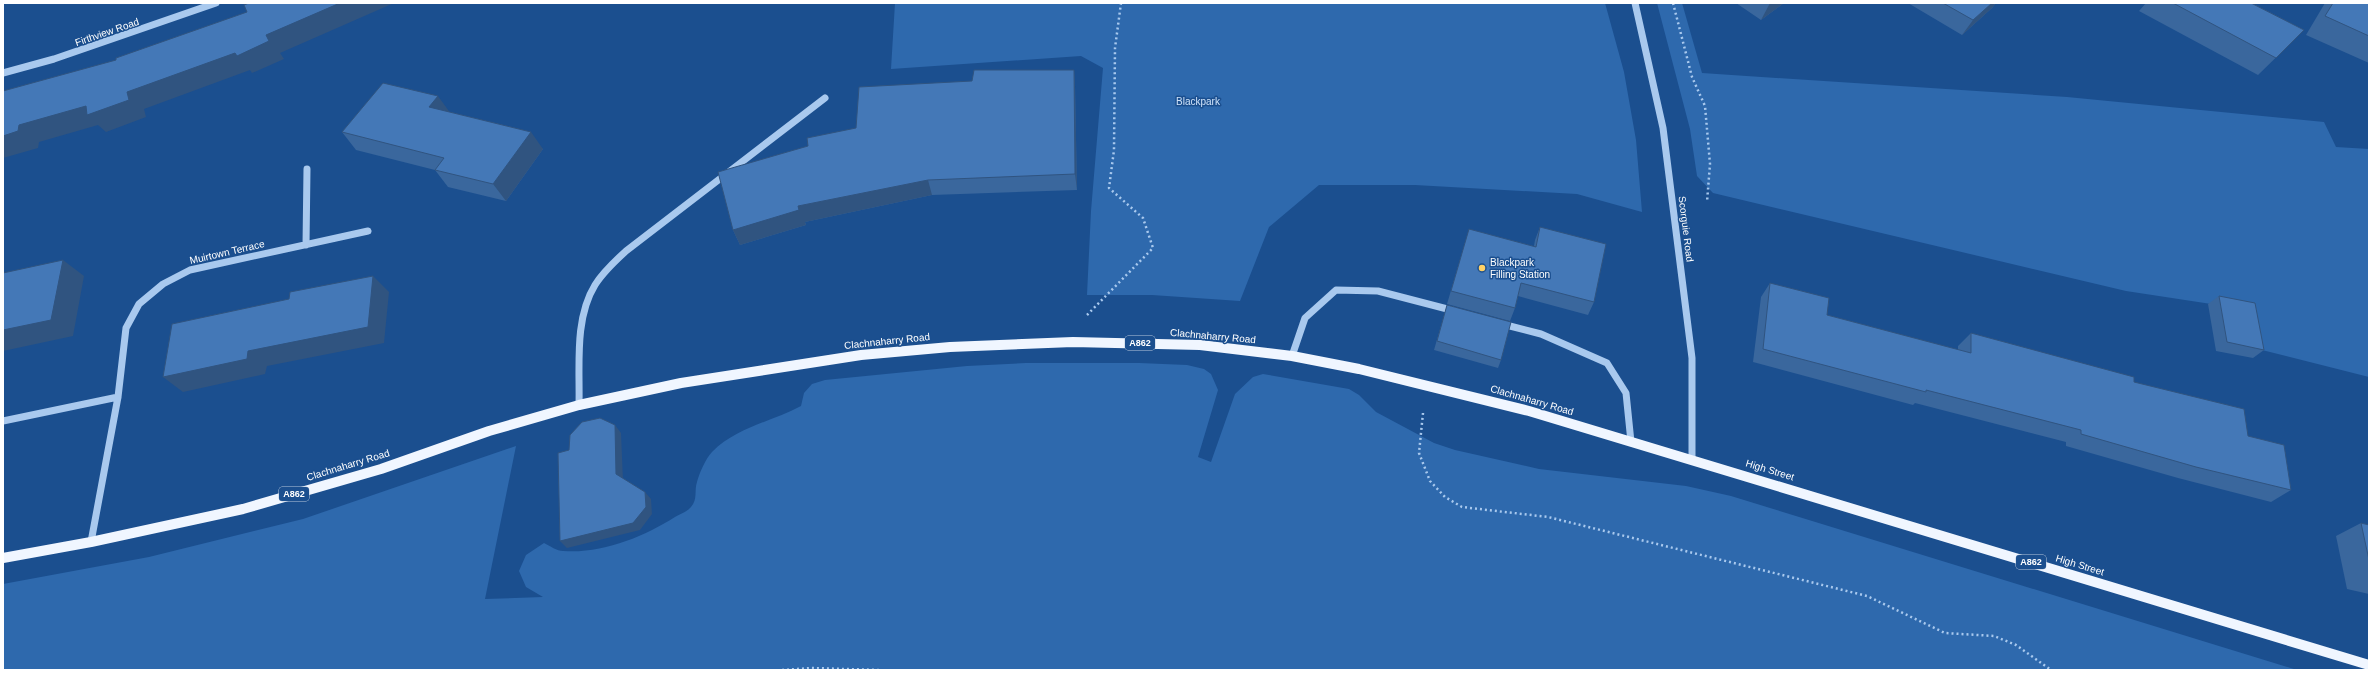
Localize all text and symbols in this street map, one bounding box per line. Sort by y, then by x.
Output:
street label: Firthview Road [74,16,140,48]
park label: Blackpark [1176,96,1221,107]
street label: Scorguie Road [1677,195,1695,263]
street label: Muirtown Terrace [188,238,266,266]
place label: Blackpark Filling Station [1490,257,1550,280]
marker: Blackpark Filling Station [1477,263,1487,273]
street label: Clachnaharry Road [1170,327,1256,345]
street label: Clachnaharry Road [844,331,930,351]
road number: A862 [1125,336,1155,350]
street label: Clachnaharry Road [1489,383,1575,417]
street label: Clachnaharry Road [305,447,391,483]
street label: High Street [1744,457,1796,483]
road number: A862 [279,487,309,501]
street label: High Street [2054,552,2106,578]
road number: A862 [2016,555,2046,569]

